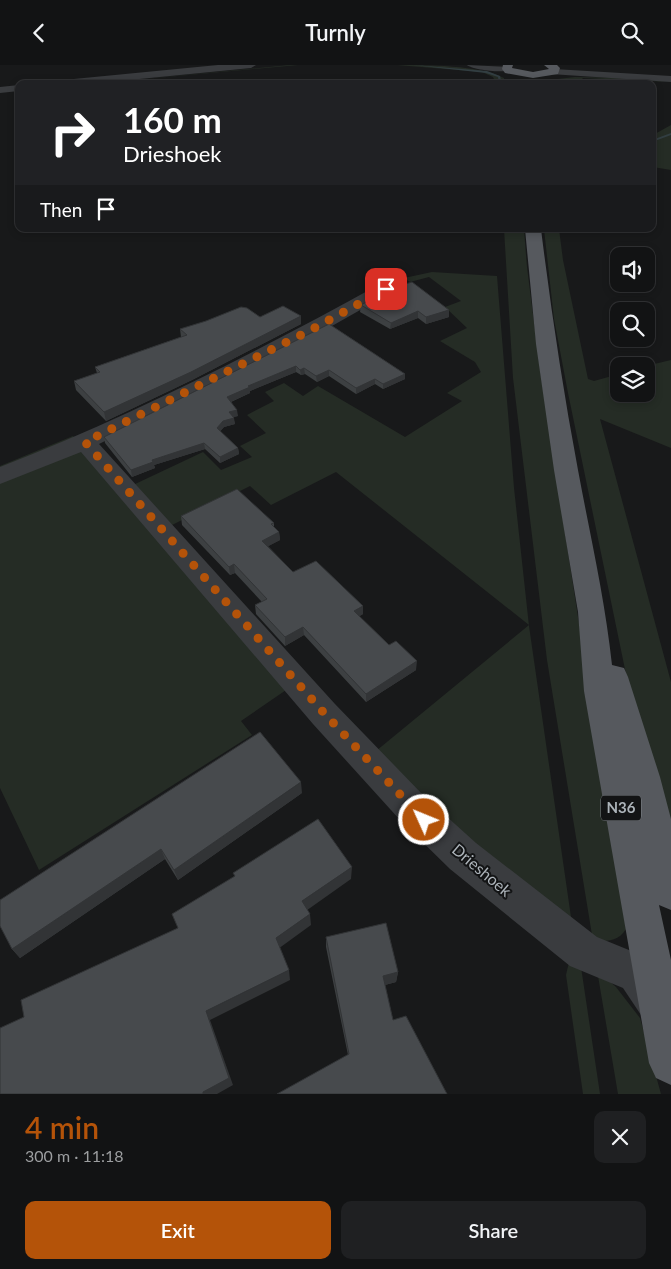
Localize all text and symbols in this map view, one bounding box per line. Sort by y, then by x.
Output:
icon: back [25,19,53,47]
text: Turnly [305,19,366,46]
icon: search [618,19,646,47]
text: 160 m [123,98,222,140]
icon: right [40,100,105,165]
text: Drieshoek [123,140,221,167]
icon: arrive [92,195,120,223]
text: Then [40,198,82,221]
map controls [610,247,655,402]
button: sound [610,247,655,292]
pin [365,268,407,310]
icon: arrive [372,275,400,303]
button: search [610,302,655,347]
button: layers [610,357,655,402]
position arrow [397,793,449,845]
road number: N36 [601,795,641,821]
street label: Drieshoek [449,839,517,900]
text: 4 min [25,1109,99,1145]
button: close [594,1111,646,1163]
text: 300 m · 11:18 [25,1146,124,1165]
button: Exit [25,1201,331,1259]
button: Share [341,1201,646,1259]

